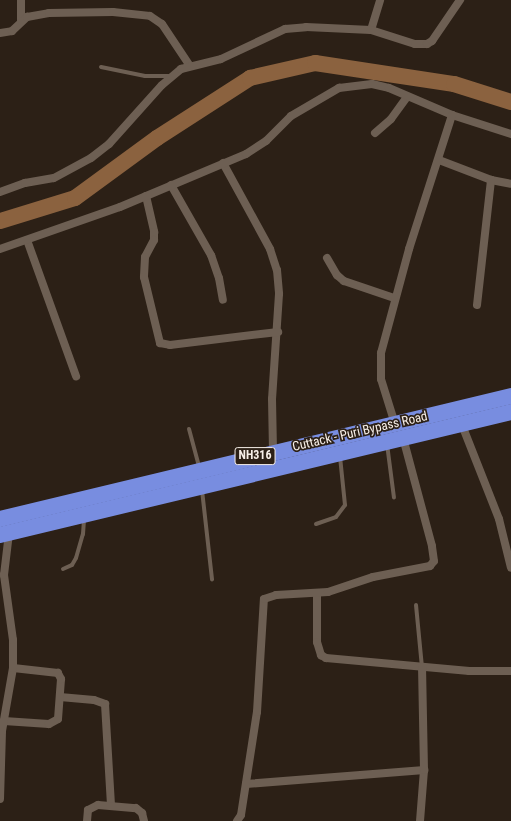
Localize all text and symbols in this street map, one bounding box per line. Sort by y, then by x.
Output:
street label: Cuttack - Puri Bypass Road [291,409,429,455]
road number: NH316 [234,446,276,466]

